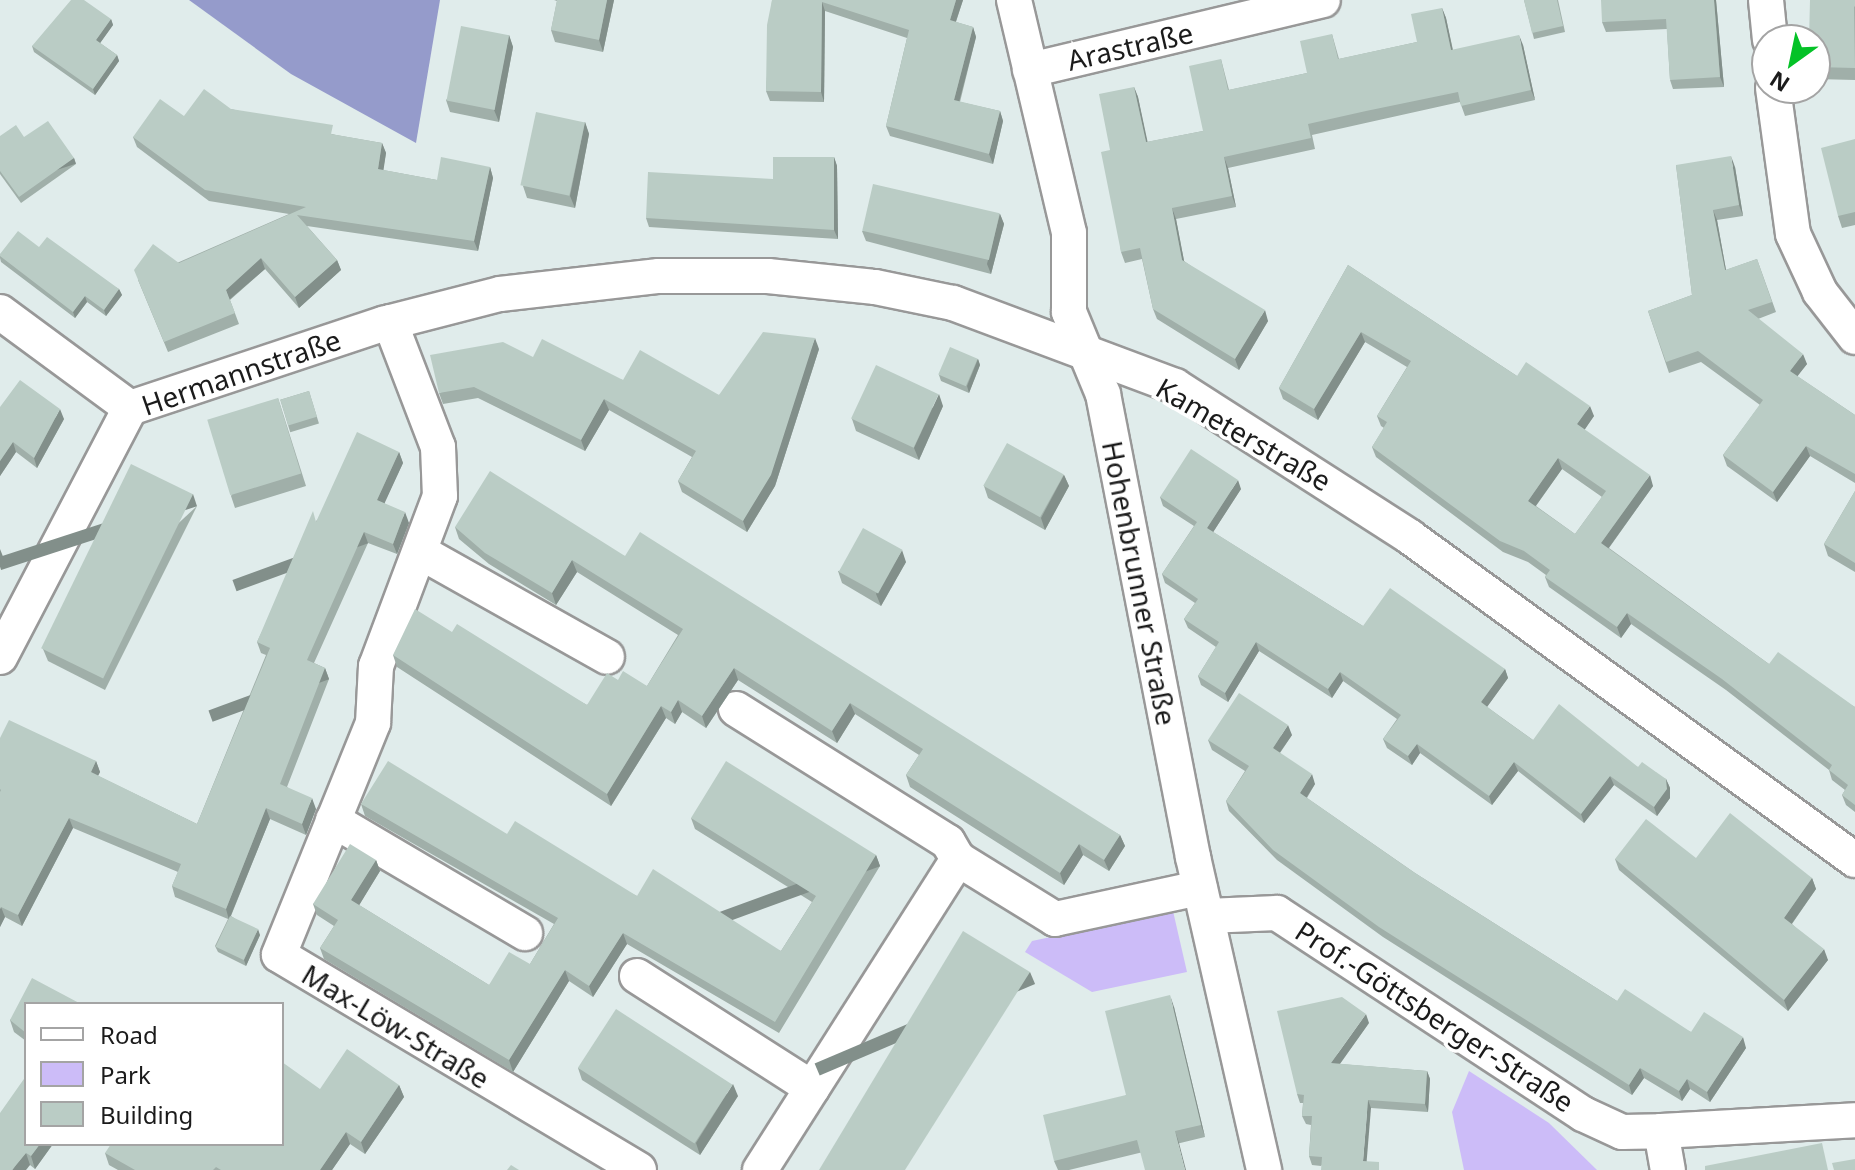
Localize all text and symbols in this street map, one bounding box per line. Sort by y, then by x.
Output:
street label: Arastraße [1064,15,1196,77]
north arrow [1751,24,1831,104]
text: N [1763,65,1795,100]
street label: Hermannstraße [137,322,345,422]
street label: Kameterstraße [1151,370,1337,498]
street label: Hohenbrunner Straße [1096,438,1184,728]
street label: Prof.-Göttsberger-Straße [1290,913,1580,1119]
street label: Max-Löw-Straße [296,957,496,1095]
legend [24,1002,284,1146]
text: Road [100,1018,158,1051]
text: Park [100,1058,151,1091]
text: Building [100,1098,193,1131]

